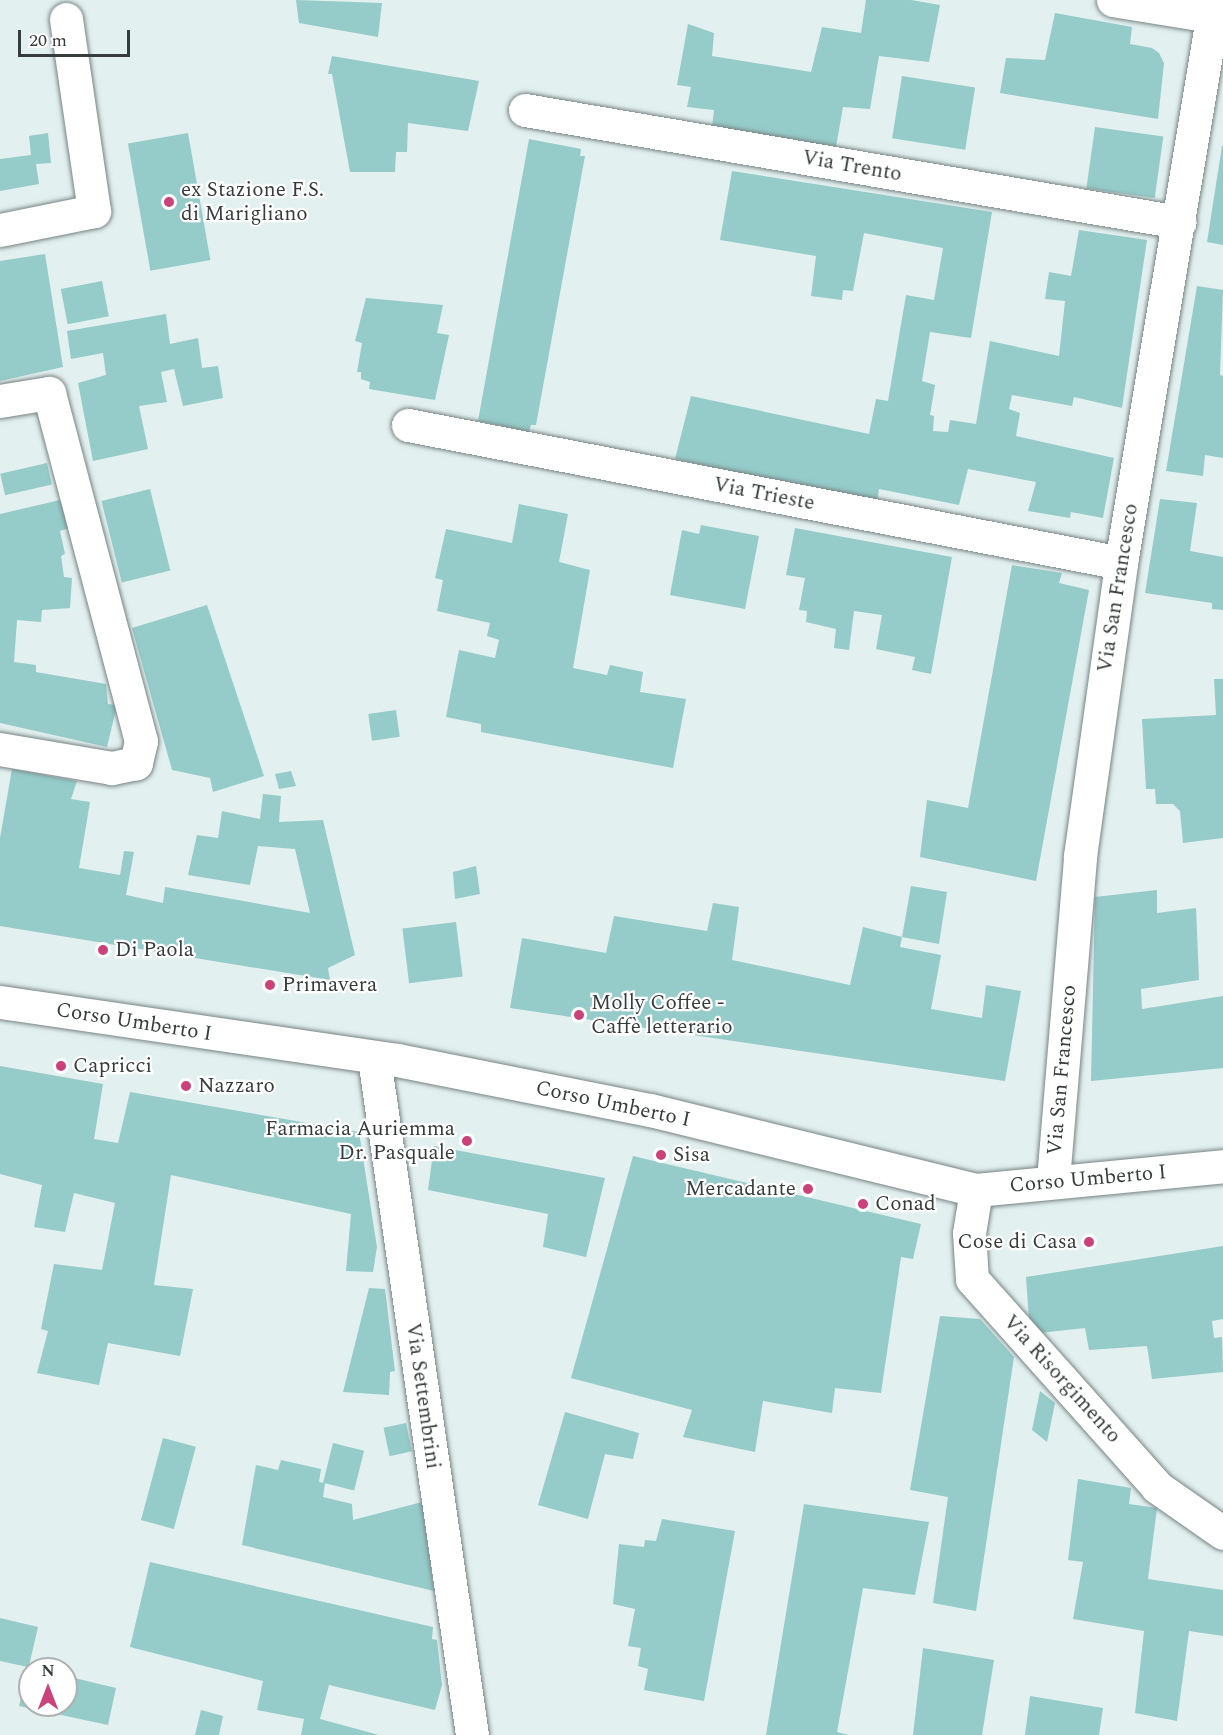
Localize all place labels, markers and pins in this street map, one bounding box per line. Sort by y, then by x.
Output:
place label: ex Stazione F.S. di Marigliano [181,177,324,227]
marker: ex Stazione F.S. di Marigliano [162,195,176,209]
place label: Di Paola [115,937,194,963]
marker: Di Paola [96,943,110,957]
place label: Primavera [282,972,377,998]
marker: Primavera [263,978,277,992]
place label: Molly Coffee - Caffè letterario [591,990,733,1040]
marker: Molly Coffee - Caffè letterario [572,1008,586,1022]
place label: Capricci [73,1053,152,1079]
marker: Capricci [54,1059,68,1073]
place label: Nazzaro [198,1073,275,1099]
marker: Nazzaro [179,1079,193,1093]
place label: Farmacia Auriemma Dr. Pasquale [265,1116,455,1166]
marker: Farmacia Auriemma Dr. Pasquale [460,1134,474,1148]
place label: Sisa [673,1142,710,1168]
marker: Sisa [654,1148,668,1162]
place label: Mercadante [685,1176,796,1202]
marker: Mercadante [801,1182,815,1196]
place label: Conad [875,1191,936,1217]
marker: Conad [856,1197,870,1211]
place label: Cose di Casa [958,1229,1077,1255]
marker: Cose di Casa [1082,1235,1096,1249]

